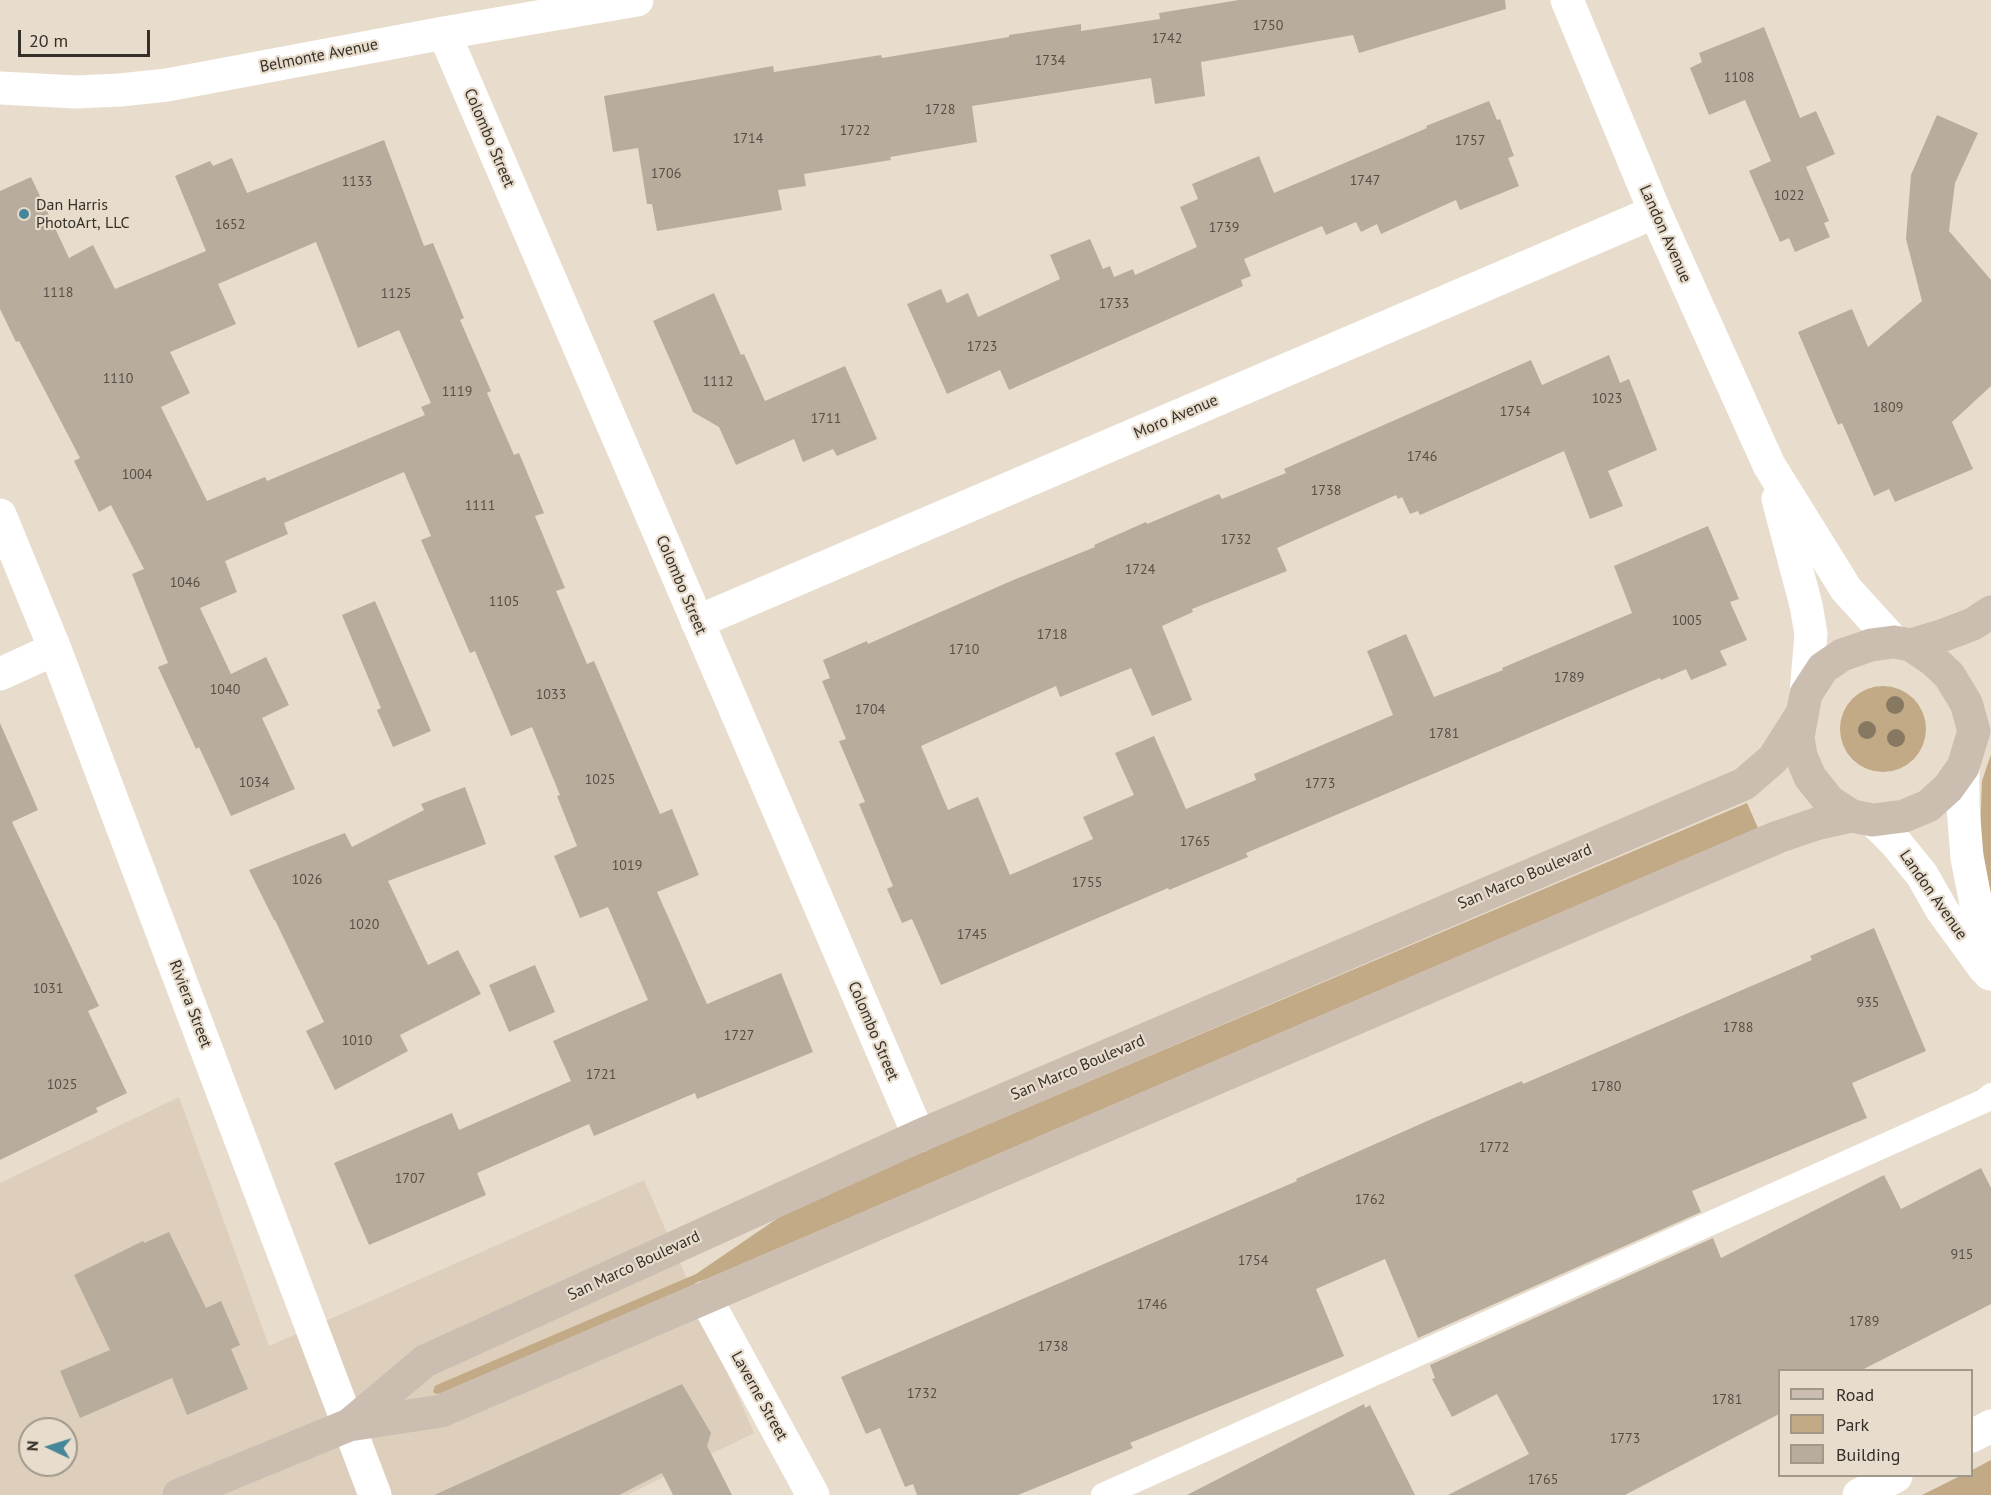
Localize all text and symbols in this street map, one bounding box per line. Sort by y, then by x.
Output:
scale bar [21,18,153,56]
house number: 1750 [1253,18,1283,34]
text: 20 m [29,29,68,52]
house number: 1742 [1152,31,1182,47]
street label: Belmonte Avenue [258,35,380,77]
house number: 1734 [1035,53,1065,69]
house number: 1108 [1724,70,1754,86]
street label: Colombo Street [460,86,518,190]
house number: 1728 [925,102,955,118]
house number: 1722 [840,123,870,139]
house number: 1714 [733,131,763,147]
house number: 1757 [1455,133,1485,149]
house number: 1706 [651,166,681,182]
house number: 1747 [1350,173,1380,189]
house number: 1133 [342,174,372,190]
street label: Landon Avenue [1635,182,1695,286]
house number: 1022 [1774,188,1804,204]
place label: Dan Harris PhotoArt, LLC [36,195,130,233]
marker: Dan Harris PhotoArt, LLC [17,207,31,221]
house number: 1652 [215,217,245,233]
house number: 1739 [1209,220,1239,236]
house number: 1118 [43,285,73,301]
house number: 1125 [381,286,411,302]
house number: 1733 [1099,296,1129,312]
house number: 1723 [967,339,997,355]
house number: 1110 [103,371,133,387]
house number: 1112 [703,374,733,390]
house number: 1119 [442,384,472,400]
street label: Moro Avenue [1131,391,1221,443]
house number: 1023 [1592,391,1622,407]
house number: 1809 [1873,400,1903,416]
house number: 1754 [1500,404,1530,420]
house number: 1711 [811,411,841,427]
house number: 1746 [1407,449,1437,465]
house number: 1004 [122,467,152,483]
house number: 1738 [1311,483,1341,499]
house number: 1111 [465,498,495,514]
house number: 1732 [1221,532,1251,548]
street label: Colombo Street [652,533,710,637]
house number: 1724 [1125,562,1155,578]
house number: 1046 [170,575,200,591]
house number: 1105 [489,594,519,610]
house number: 1005 [1672,613,1702,629]
house number: 1718 [1037,627,1067,643]
house number: 1710 [949,642,979,658]
house number: 1789 [1554,670,1584,686]
house number: 1040 [210,682,240,698]
house number: 1033 [536,687,566,703]
house number: 1704 [855,702,885,718]
house number: 1781 [1429,726,1459,742]
house number: 1025 [585,772,615,788]
house number: 1034 [239,775,269,791]
house number: 1773 [1305,776,1335,792]
house number: 1765 [1180,834,1210,850]
street label: San Marco Boulevard [1455,840,1595,914]
street label: Landon Avenue [1895,847,1971,943]
house number: 1019 [612,858,642,874]
house number: 1026 [292,872,322,888]
house number: 1755 [1072,875,1102,891]
house number: 1020 [349,917,379,933]
house number: 1745 [957,927,987,943]
street label: Riviera Street [164,957,216,1051]
street label: Colombo Street [844,979,902,1083]
house number: 1031 [33,981,63,997]
house number: 935 [1857,995,1879,1011]
house number: 1788 [1723,1020,1753,1036]
house number: 1727 [724,1028,754,1044]
street label: San Marco Boulevard [1008,1031,1148,1105]
house number: 1010 [342,1033,372,1049]
house number: 1721 [586,1067,616,1083]
house number: 1025 [47,1077,77,1093]
house number: 1780 [1591,1079,1621,1095]
house number: 1772 [1479,1140,1509,1156]
house number: 1707 [395,1171,425,1187]
house number: 1762 [1355,1192,1385,1208]
street label: San Marco Boulevard [565,1227,703,1305]
house number: 915 [1951,1247,1973,1263]
house number: 1754 [1238,1253,1268,1269]
house number: 1746 [1137,1297,1167,1313]
house number: 1789 [1849,1314,1879,1330]
house number: 1738 [1038,1339,1068,1355]
street label: Laverne Street [727,1348,791,1444]
legend [1778,1369,1973,1477]
text: Road [1836,1383,1874,1406]
house number: 1732 [907,1386,937,1402]
house number: 1781 [1712,1392,1742,1408]
text: Park [1836,1413,1869,1436]
north arrow [18,1417,78,1477]
house number: 1773 [1610,1431,1640,1447]
text: N [22,1440,42,1452]
text: Building [1836,1443,1900,1466]
house number: 1765 [1528,1472,1558,1488]

